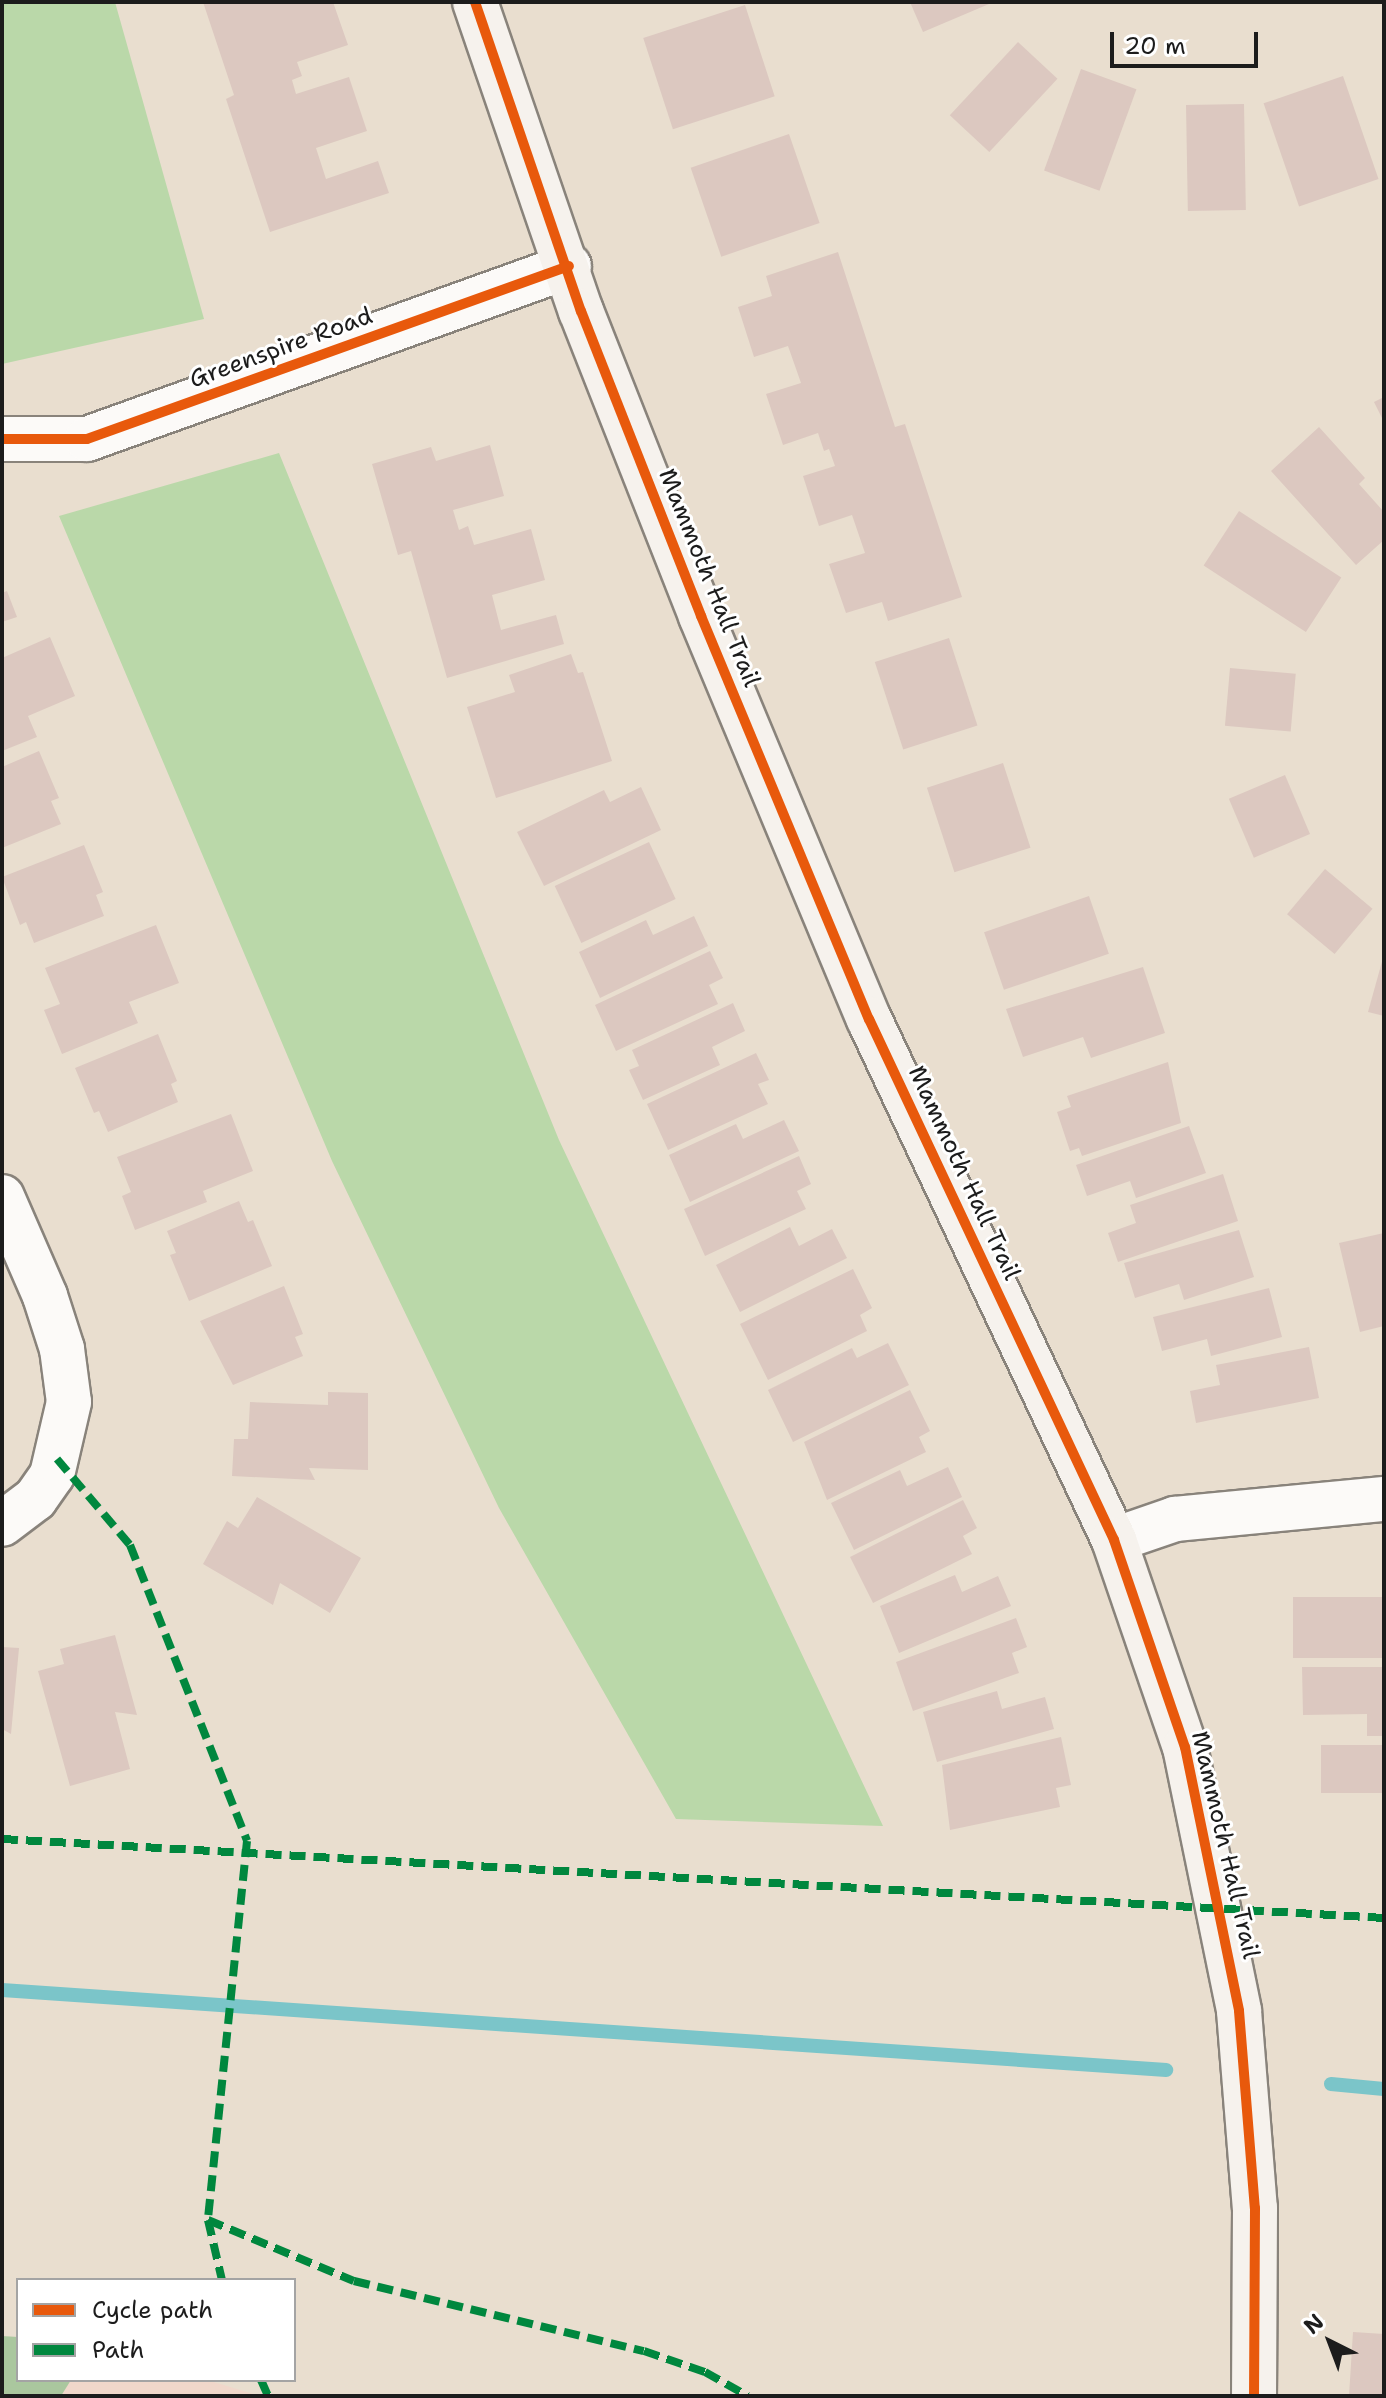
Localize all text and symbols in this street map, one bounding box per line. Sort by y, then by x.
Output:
scale bar [1114,16,1262,66]
text: 20 m [1124,30,1186,62]
street label: Greenspire Road [186,302,376,394]
street label: Mammoth Hall Trail [652,465,766,691]
street label: Mammoth Hall Trail [902,1061,1026,1285]
street label: Mammoth Hall Trail [1185,1728,1265,1962]
legend [16,2278,296,2382]
text: Cycle path [92,2294,213,2326]
north arrow [1290,2302,1370,2382]
text: N [1297,2307,1330,2340]
text: Path [92,2334,144,2366]

